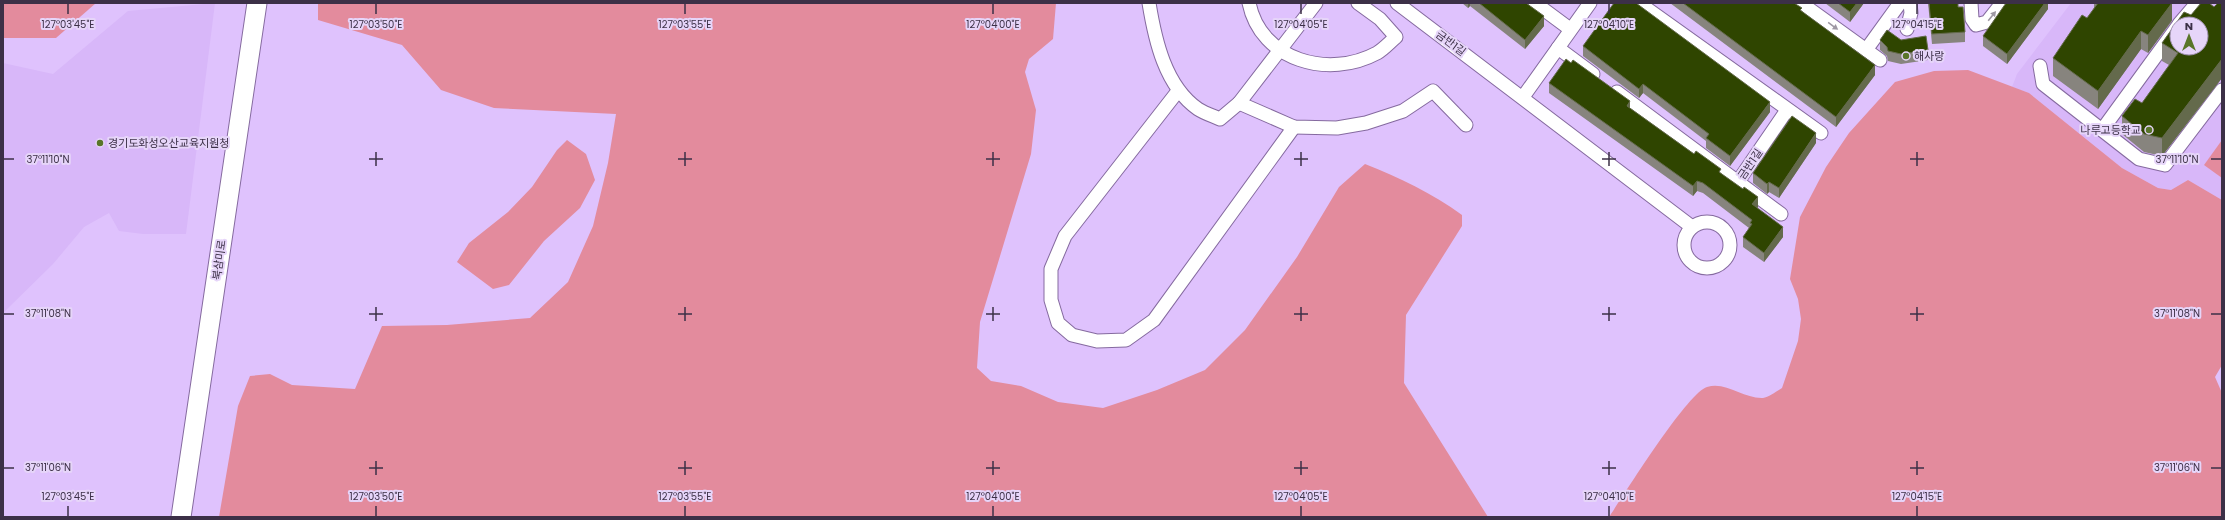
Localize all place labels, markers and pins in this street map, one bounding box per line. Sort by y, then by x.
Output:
place label: 해사랑 [1914,48,1944,64]
marker: 해사랑 [1901,51,1911,61]
place label: 나루고등학교 [2080,122,2141,138]
marker: 나루고등학교 [2144,125,2154,135]
place label: 경기도화성오산교육지원청 [108,135,229,151]
marker: 경기도화성오산교육지원청 [95,138,105,148]

